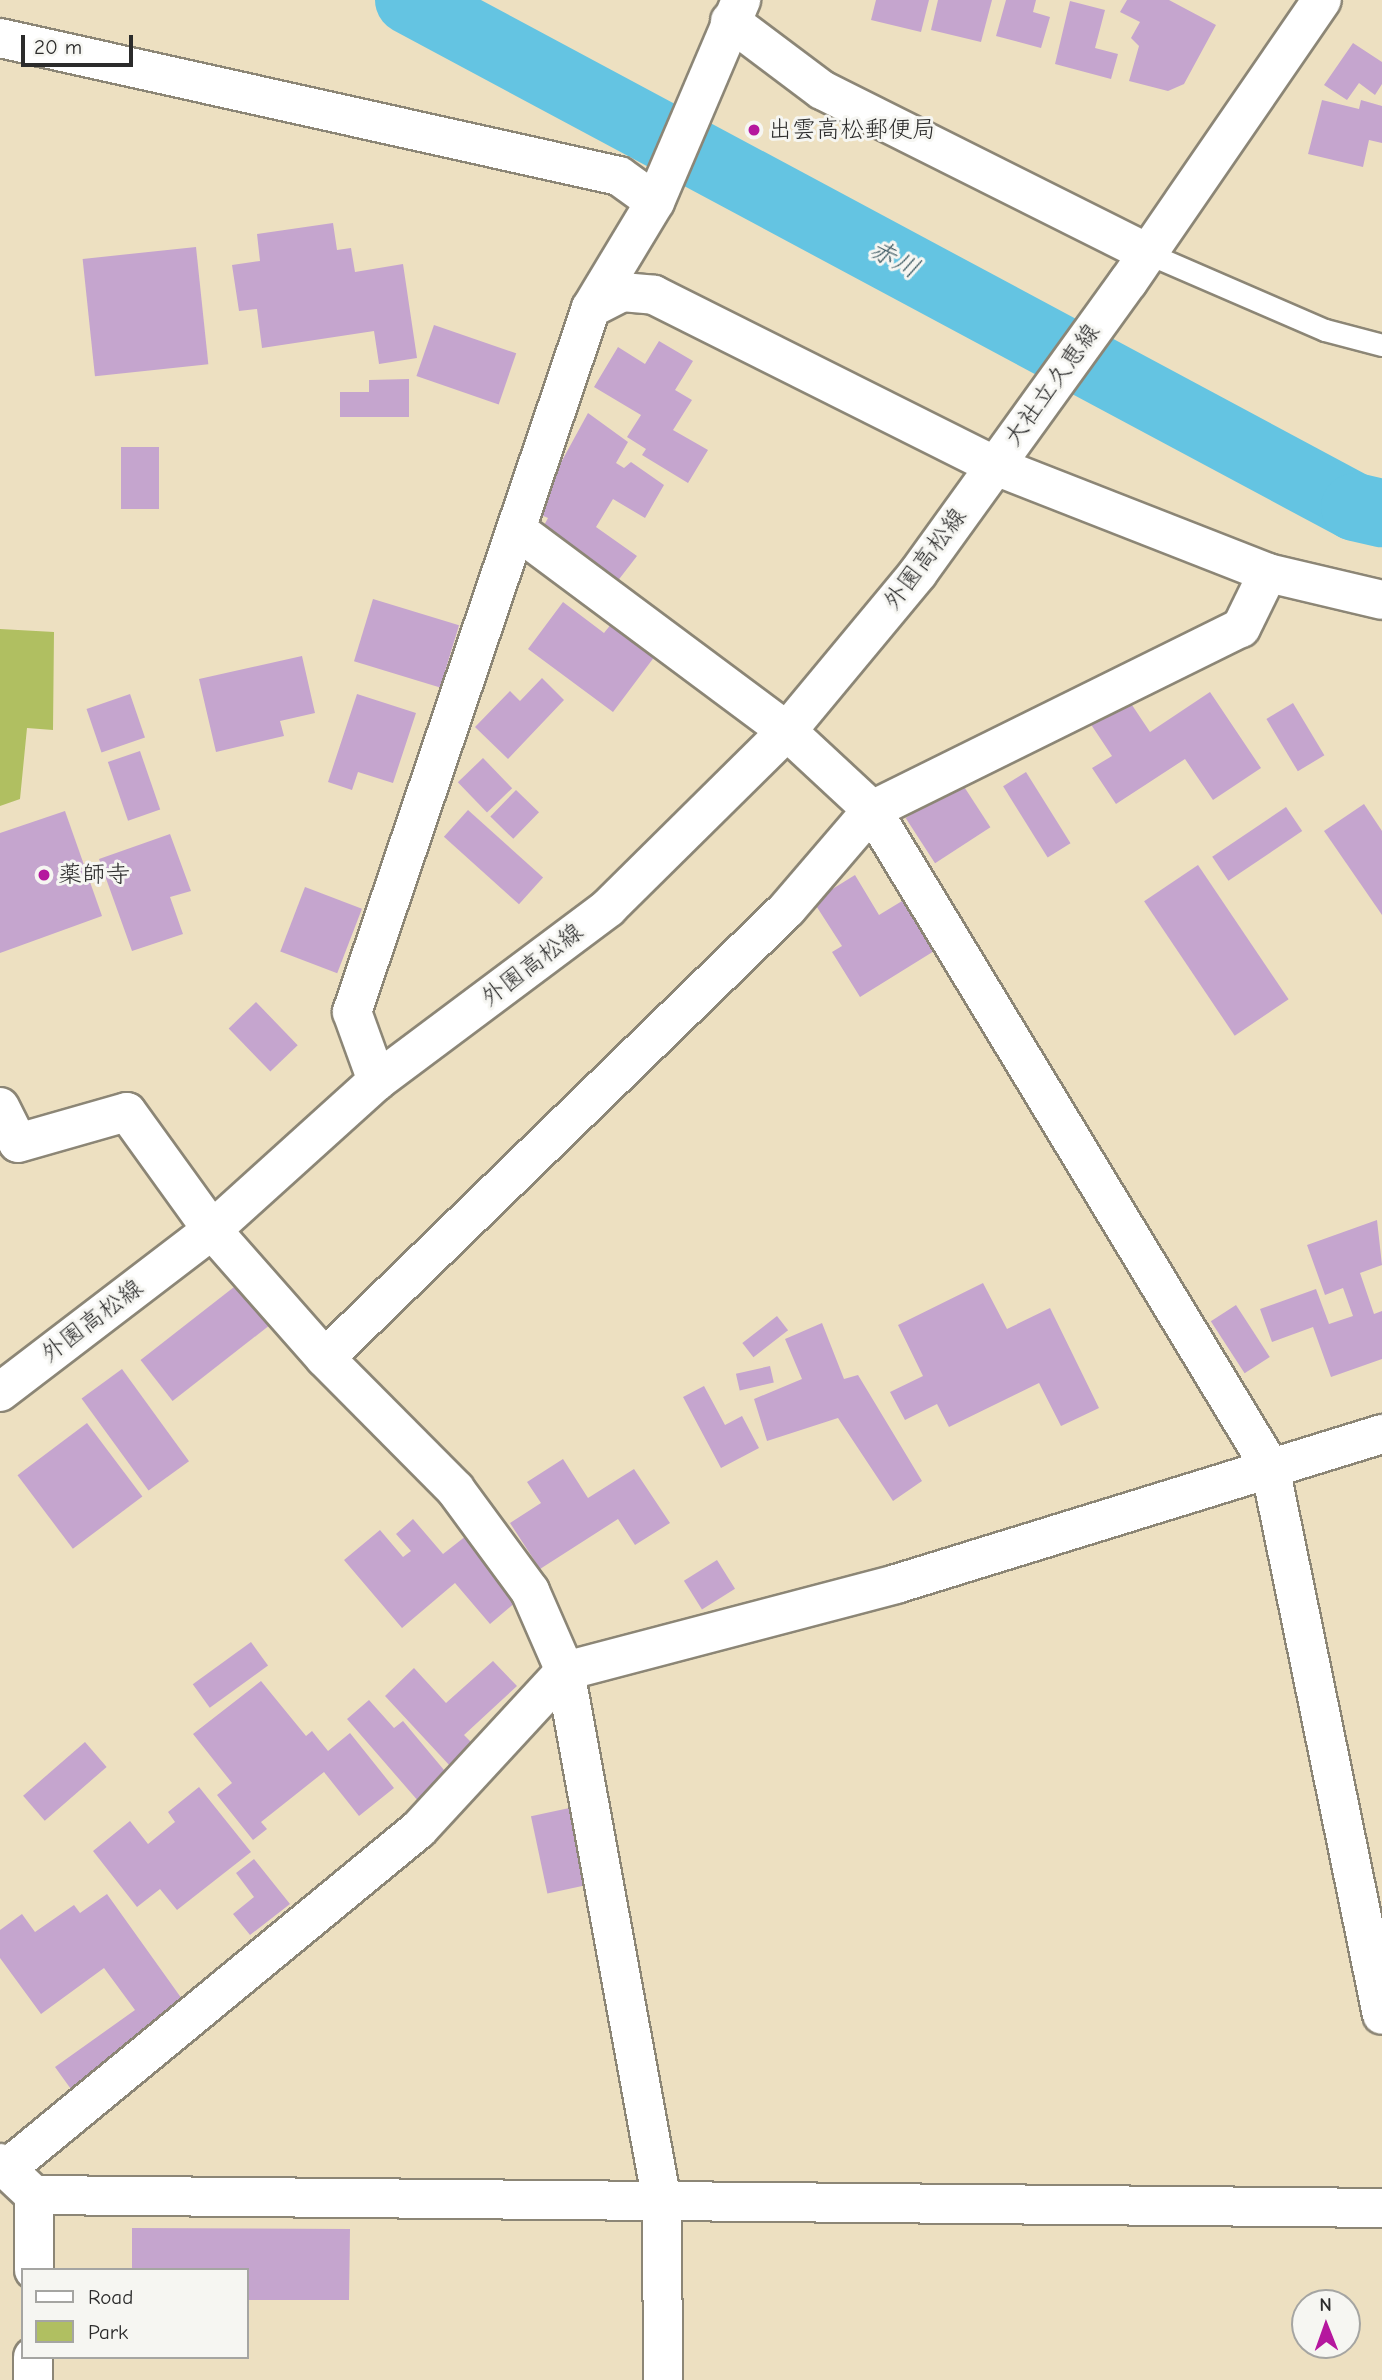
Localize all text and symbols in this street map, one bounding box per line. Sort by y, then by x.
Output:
scale bar [24,21,136,65]
text: 20 m [34,35,82,59]
place label: 出雲高松郵便局 [768,116,936,144]
marker: 出雲高松郵便局 [746,122,762,138]
water label: 赤川 [864,234,924,286]
street label: 大社立久恵線 [998,318,1106,452]
street label: 外園高松線 [877,502,973,616]
place label: 薬師寺 [58,861,130,889]
marker: 薬師寺 [36,867,52,883]
street label: 外園高松線 [475,917,589,1013]
street label: 外園高松線 [35,1273,149,1369]
legend [21,2268,248,2359]
text: Road [88,2285,133,2309]
north arrow [1291,2289,1361,2359]
text: N [1319,2294,1332,2316]
text: Park [88,2320,128,2344]

